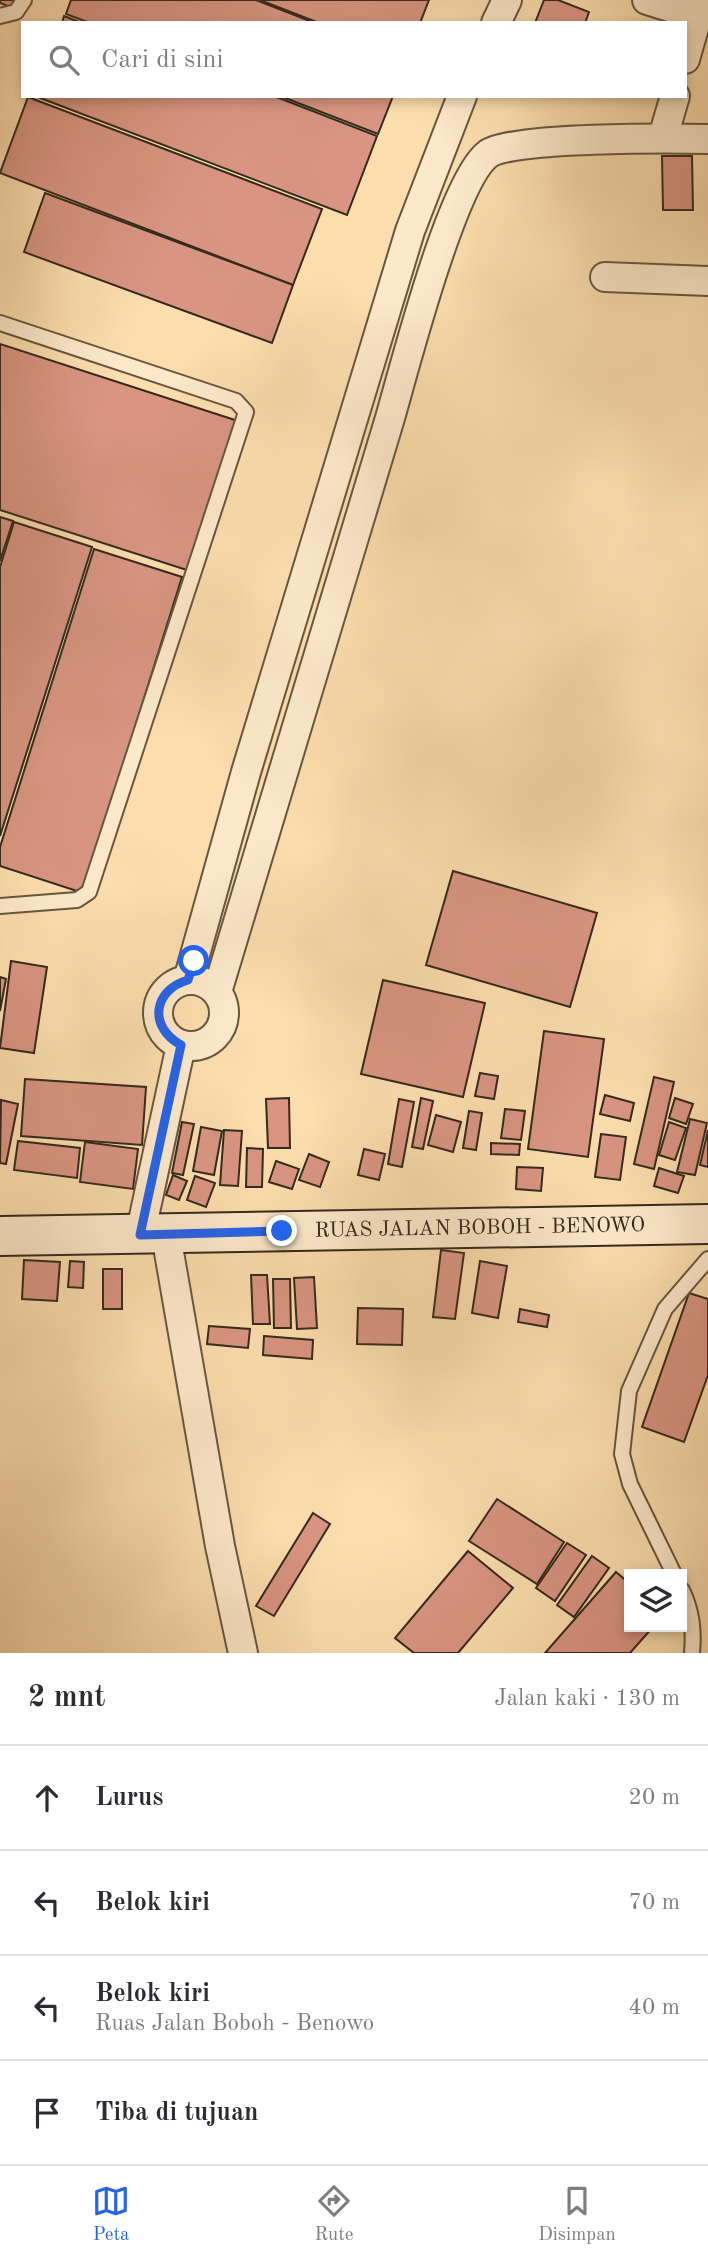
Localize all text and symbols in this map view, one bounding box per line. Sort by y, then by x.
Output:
search box [21,21,687,98]
icon: search [45,41,83,79]
text: Cari di sini [101,47,223,73]
route start [178,945,209,976]
route end [266,1215,297,1246]
street label: RUAS JALAN BOBOH - BENOWO [315,1215,645,1241]
map controls [624,1569,687,1632]
button: layers [624,1569,687,1632]
text: 2 mnt [28,1683,105,1713]
text: Jalan kaki · 130 m [494,1687,680,1710]
icon: ahead [28,1779,66,1817]
text: Lurus [95,1785,163,1811]
text: 20 m [629,1786,680,1809]
icon: left [28,1884,66,1922]
text: Belok kiri [95,1890,210,1916]
text: 70 m [629,1891,680,1914]
text: Belok kiri [95,1981,210,2007]
icon: left [28,1989,66,2027]
text: 40 m [629,1996,680,2019]
text: Ruas Jalan Boboh - Benowo [95,2012,374,2035]
icon: arrive [28,2094,66,2132]
text: Tiba di tujuan [95,2100,259,2126]
tab: Peta [92,2182,130,2247]
tab: Rute [314,2182,354,2247]
tab: Disimpan [538,2182,616,2247]

